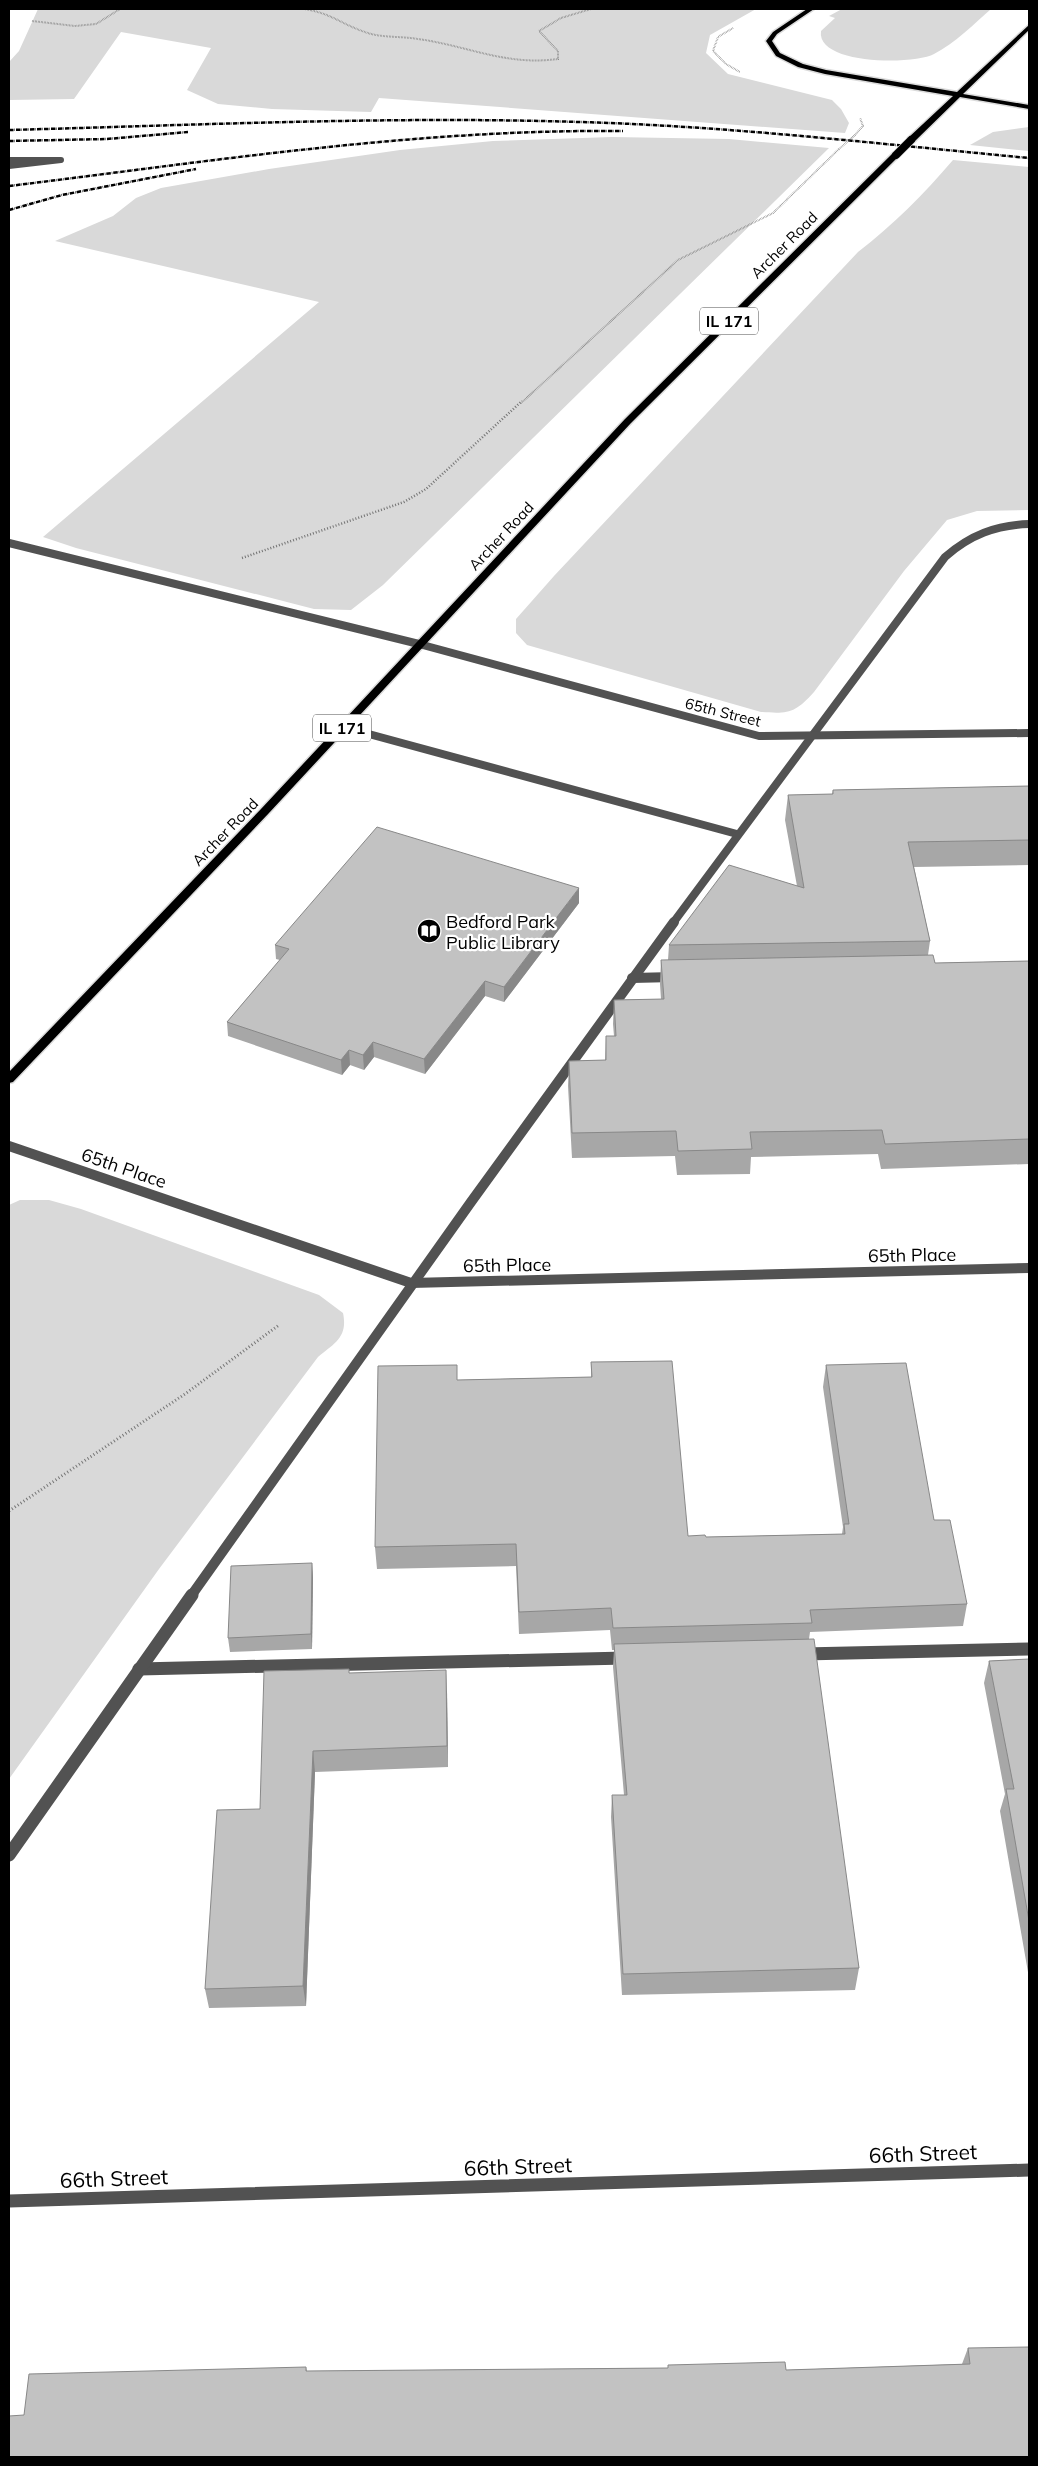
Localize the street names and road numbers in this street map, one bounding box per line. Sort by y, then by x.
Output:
street label: Archer Road [747,208,821,282]
road number: IL 171 [700,308,758,334]
street label: Archer Road [464,498,538,574]
street label: 65th Street [683,693,763,731]
road number: IL 171 [313,714,371,741]
street label: Archer Road [188,794,262,870]
street label: 65th Place [78,1143,170,1193]
street label: 65th Place [868,1243,956,1267]
street label: 65th Place [463,1253,551,1277]
street label: 66th Street [868,2138,978,2168]
street label: 66th Street [463,2151,573,2181]
street label: 66th Street [59,2163,169,2193]

